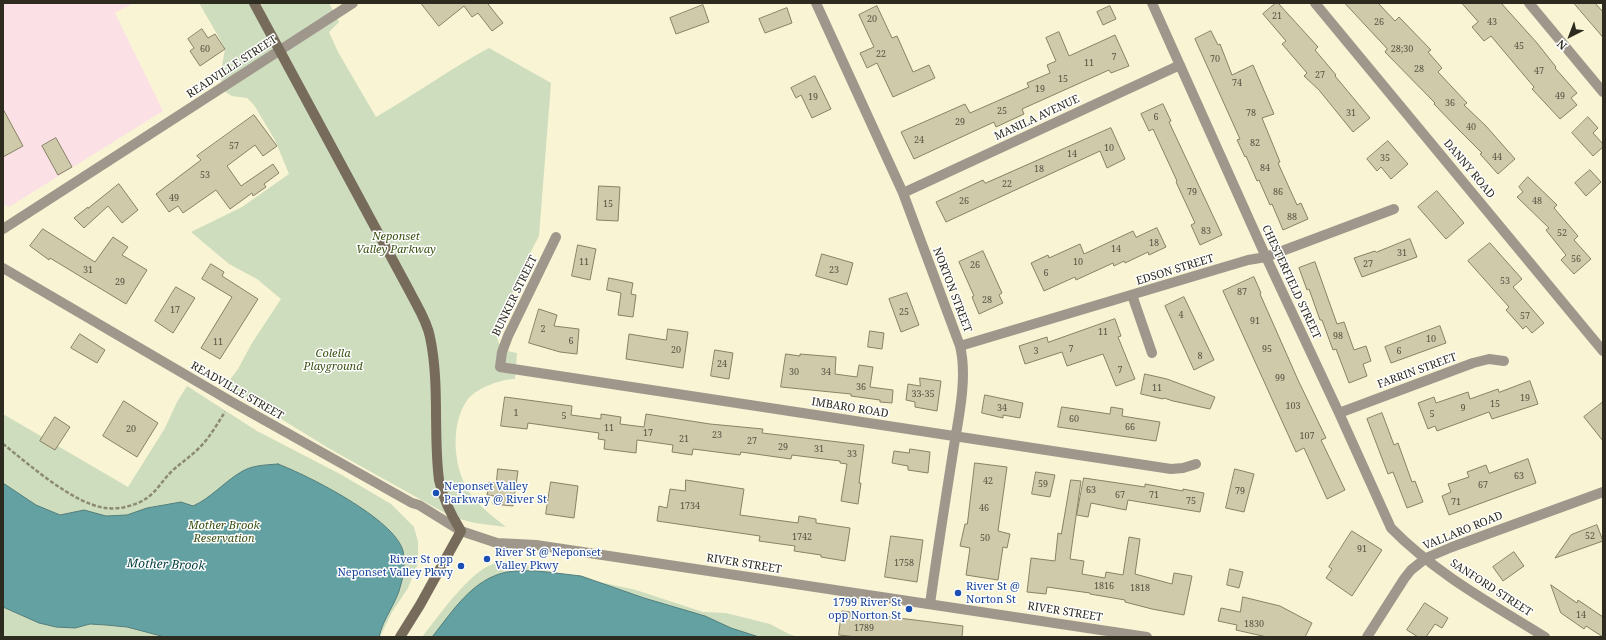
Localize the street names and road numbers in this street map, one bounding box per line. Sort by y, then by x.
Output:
street label: READVILLE STREET [185,33,279,101]
street label: MANILA AVENUE [992,93,1082,143]
street label: DANNY ROAD [1441,137,1497,201]
street label: CHESTERFIELD STREET [1259,223,1323,341]
street label: NORTON STREET [930,246,974,334]
street label: EDSON STREET [1135,252,1215,288]
street label: BUNKER STREET [490,253,540,339]
street label: FARRIN STREET [1376,351,1458,391]
street label: READVILLE STREET [188,359,286,423]
street label: IMBARO ROAD [811,395,889,421]
street label: VALLARO ROAD [1421,509,1505,553]
street label: RIVER STREET [706,552,782,576]
street label: SANFORD STREET [1448,557,1534,619]
street label: RIVER STREET [1027,600,1103,624]

